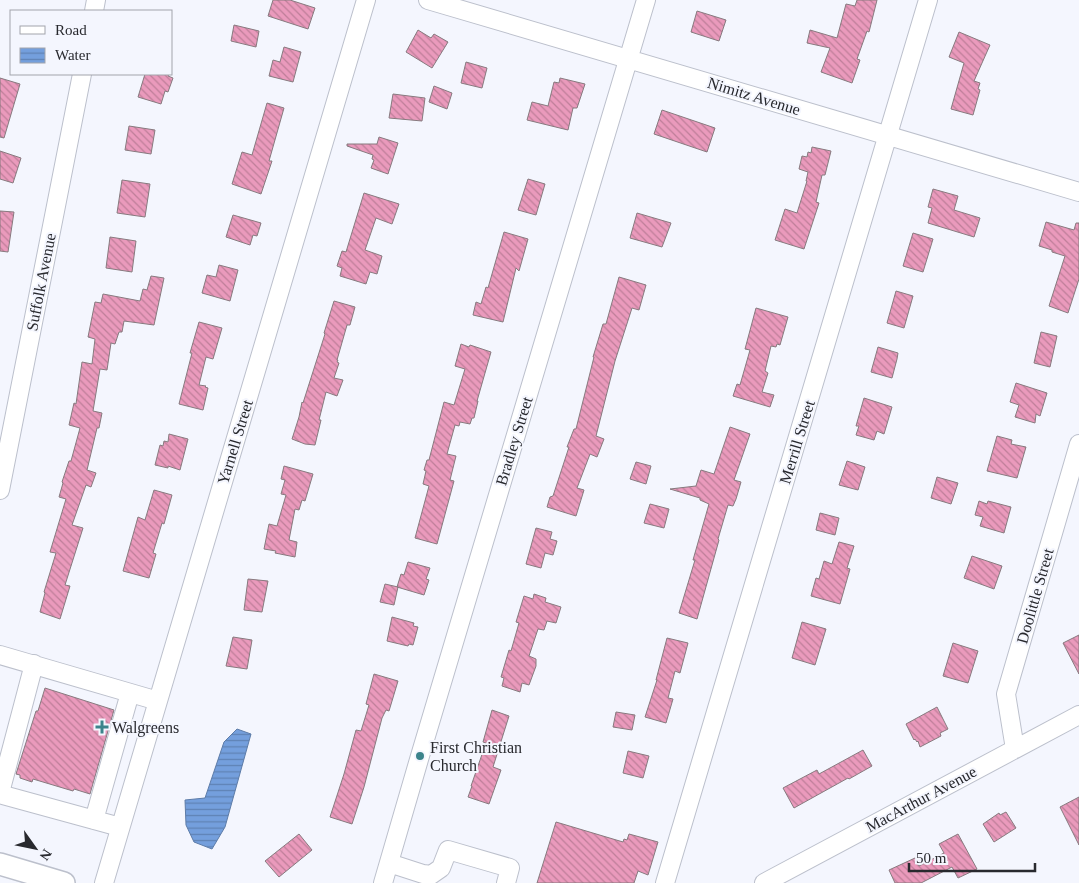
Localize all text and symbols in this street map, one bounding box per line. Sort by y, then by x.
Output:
legend [10,10,172,75]
text: Road [55,22,87,38]
text: Water [55,47,90,63]
street label: Nimitz Avenue [706,74,802,118]
street label: Suffolk Avenue [23,232,59,332]
street label: Bradley Street [492,394,537,488]
street label: Yarnell Street [214,397,256,486]
street label: Merrill Street [776,398,818,486]
street label: Doolittle Street [1013,546,1057,646]
place label: Walgreens [112,719,179,737]
marker: Walgreens [96,721,108,733]
place label: First Christian Church [430,739,522,774]
marker: First Christian Church [414,750,426,762]
street label: MacArthur Avenue [863,763,979,835]
north arrow [10,823,60,873]
scale bar [909,840,1035,872]
text: N [36,846,55,863]
text: 50 m [916,850,947,866]

